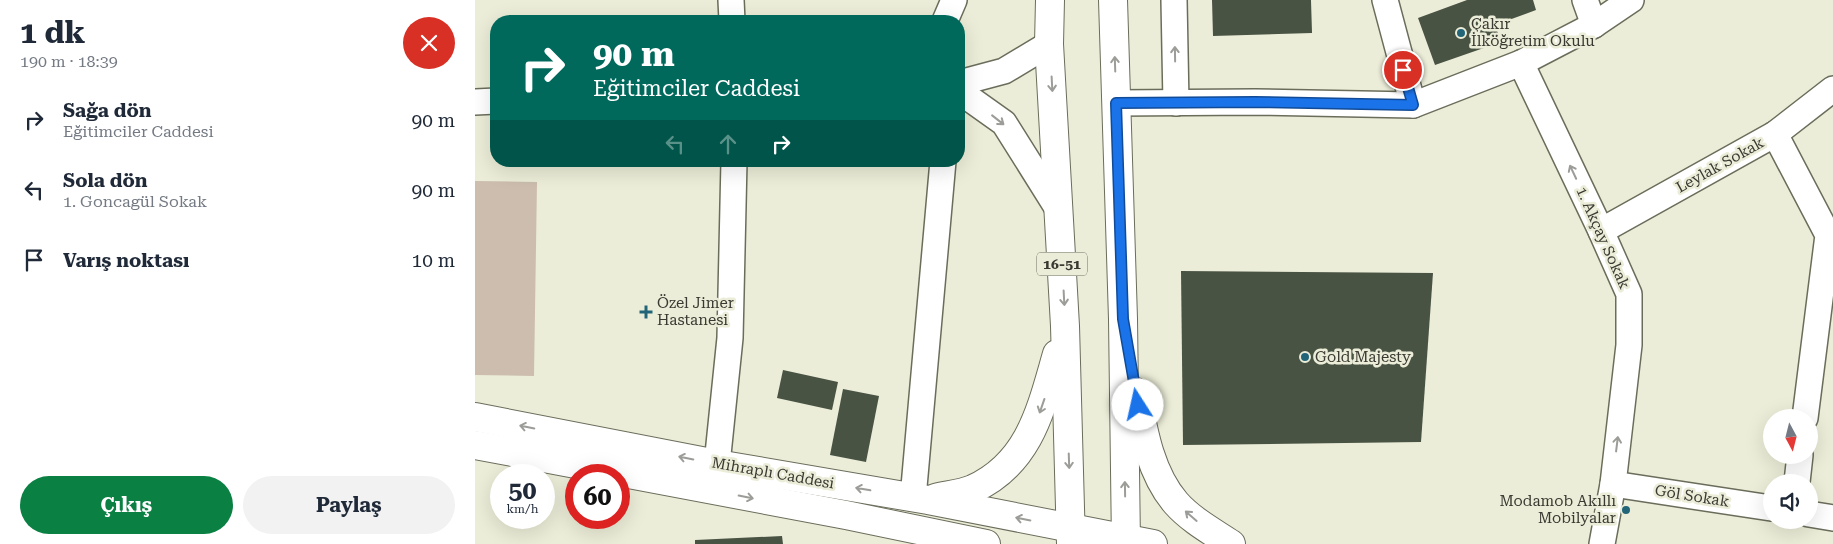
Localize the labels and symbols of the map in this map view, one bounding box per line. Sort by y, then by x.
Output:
place label: Çakır İlköğretim Okulu [1471,15,1595,50]
marker: Çakır İlköğretim Okulu [1455,27,1467,39]
one-way arrow [1170,46,1180,62]
pin [1382,49,1424,91]
one-way arrow [1110,57,1120,73]
one-way arrow [1047,75,1056,91]
one-way arrow [992,114,1005,125]
street label: Leylak Sokak [1673,133,1768,197]
one-way arrow [1568,165,1577,180]
street label: 1. Akçay Sokak [1572,184,1634,292]
road number: 16-51 [1037,252,1087,276]
one-way arrow [1059,290,1068,306]
place label: Özel Jimer Hastanesi [657,294,734,329]
marker: Özel Jimer Hastanesi [639,305,653,319]
place label: Gold Majesty [1315,348,1411,366]
marker: Gold Majesty [1299,351,1311,363]
position arrow [1111,378,1163,430]
one-way arrow [1037,398,1046,414]
north arrow [1763,409,1817,464]
one-way arrow [519,421,535,431]
one-way arrow [1612,436,1622,452]
one-way arrow [679,452,695,462]
street label: Mihraplı Caddesi [710,453,836,493]
one-way arrow [1064,453,1073,469]
speed limit sign: 60 [565,464,630,529]
one-way arrow [1120,481,1129,497]
street label: Göl Sokak [1654,481,1731,511]
one-way arrow [856,484,872,494]
one-way arrow [738,492,754,502]
place label: Modamob Akıllı Mobilyalar [1499,492,1616,527]
marker: Modamob Akıllı Mobilyalar [1620,504,1632,516]
one-way arrow [1185,511,1198,522]
one-way arrow [1016,513,1032,523]

